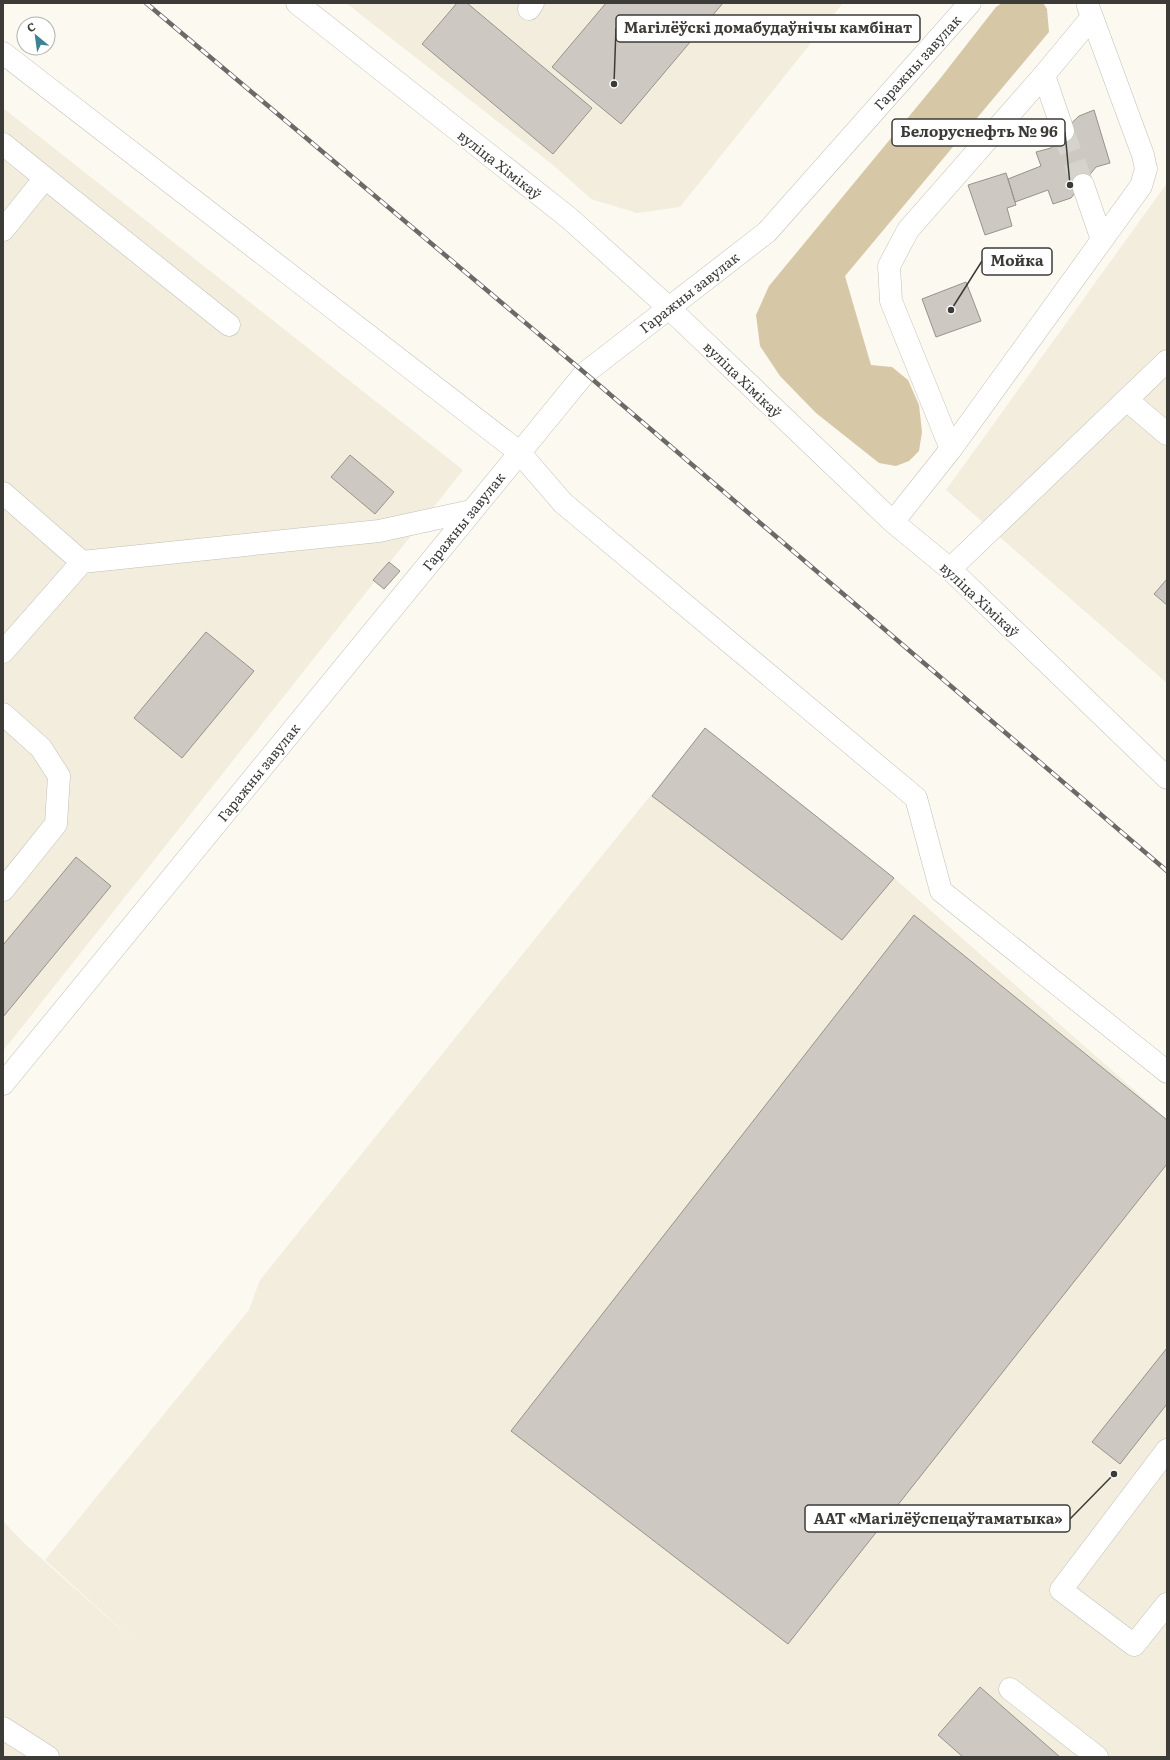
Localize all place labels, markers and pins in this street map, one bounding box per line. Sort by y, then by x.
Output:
callout: Магілёўскі домабудаўнічы камбінат [616,15,920,42]
callout: Белоруснефть № 96 [892,119,1065,146]
callout: Мойка [982,248,1052,275]
callout: ААТ «Магілёўспецаўтаматыка» [805,1505,1070,1532]

